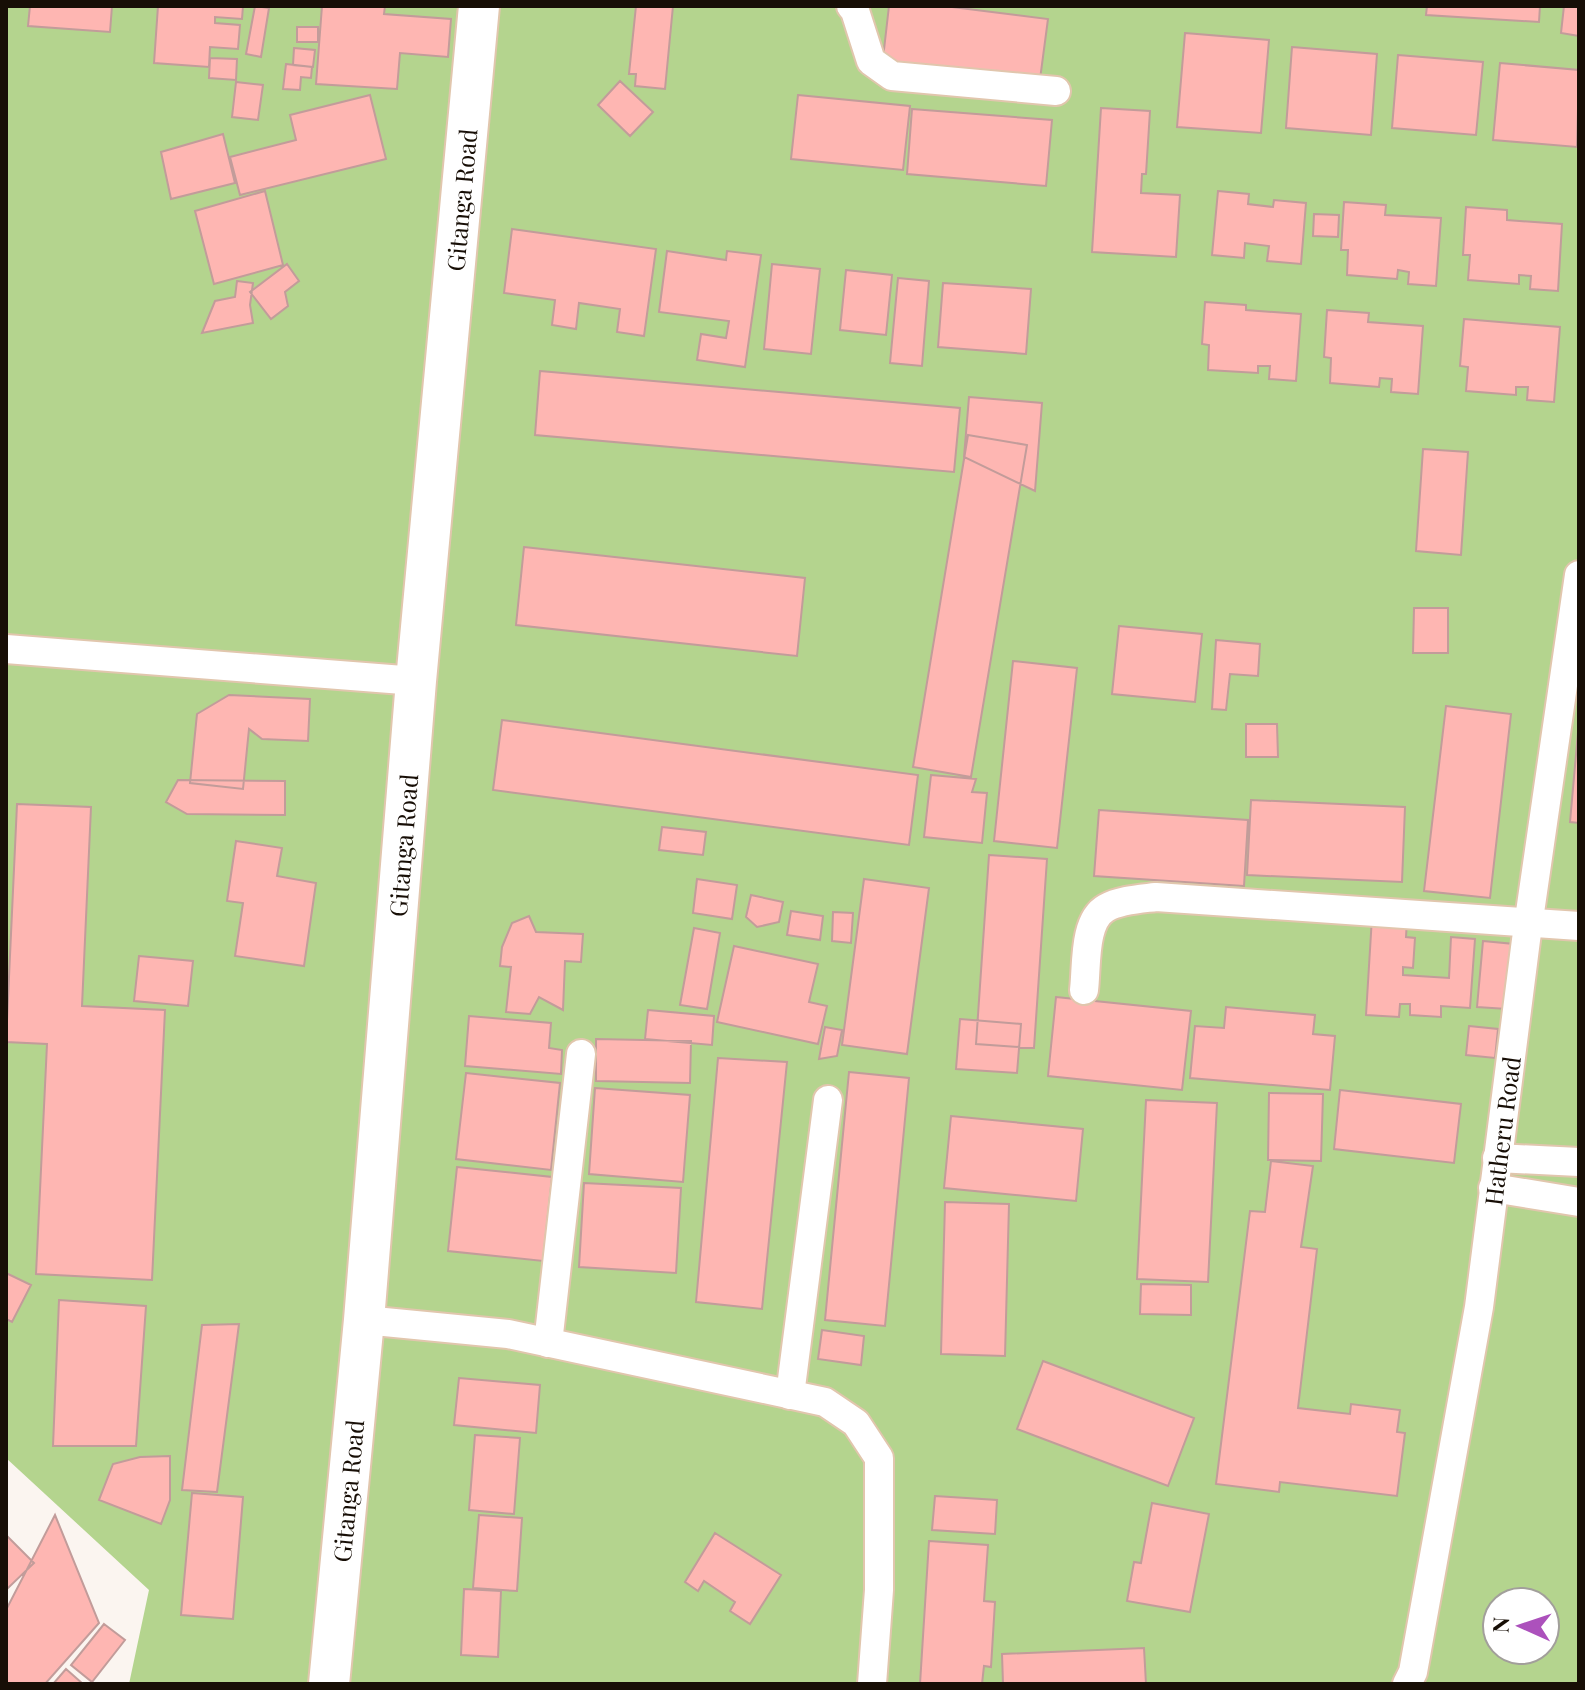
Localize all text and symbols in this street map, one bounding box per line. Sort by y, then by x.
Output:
street label: Gitanga Road [438,127,483,273]
street label: Gitanga Road [381,773,424,918]
street label: Hatheru Road [1476,1054,1527,1207]
street label: Gitanga Road [325,1418,370,1564]
north arrow [1481,1586,1561,1666]
text: N [1485,1616,1515,1634]

